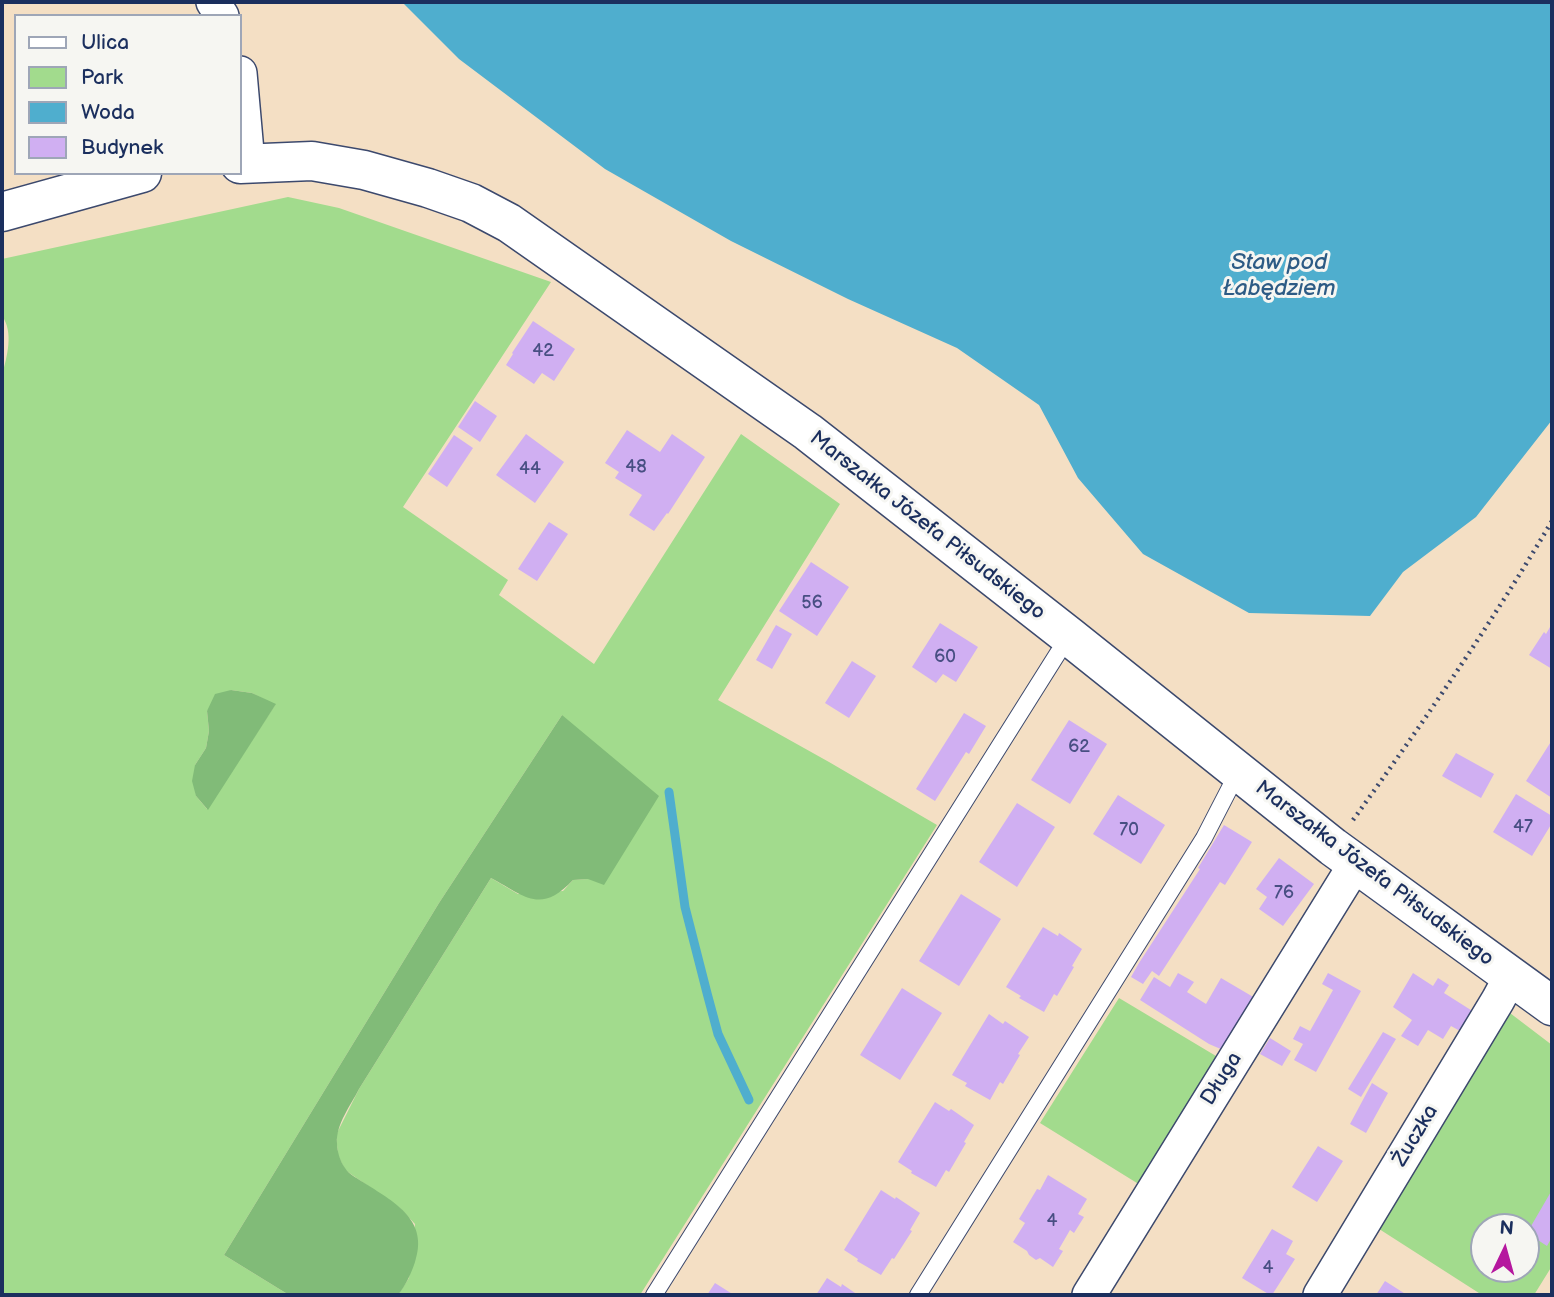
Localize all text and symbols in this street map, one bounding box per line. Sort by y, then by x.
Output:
legend [14,14,242,175]
text: Ulica [81,30,129,55]
text: Park [81,65,123,90]
text: Woda [81,100,135,125]
text: Budynek [81,135,163,160]
water label: Staw pod Łabędziem [1223,249,1335,303]
house number: 42 [532,340,554,362]
street label: Marszałka Józefa Piłsudskiego [804,426,1050,626]
house number: 48 [625,456,647,478]
house number: 44 [519,458,541,480]
house number: 56 [801,592,823,614]
house number: 60 [934,646,956,668]
house number: 62 [1068,736,1090,758]
street label: Marszałka Józefa Piłsudskiego [1250,776,1498,972]
house number: 47 [1513,816,1533,838]
house number: 70 [1119,819,1139,841]
house number: 76 [1274,882,1294,904]
street label: Długa [1196,1048,1248,1110]
street label: Żuczka [1388,1101,1444,1171]
house number: 4 [1047,1210,1057,1232]
north arrow [1470,1213,1540,1283]
text: N [1499,1216,1515,1241]
house number: 4 [1263,1257,1273,1279]

